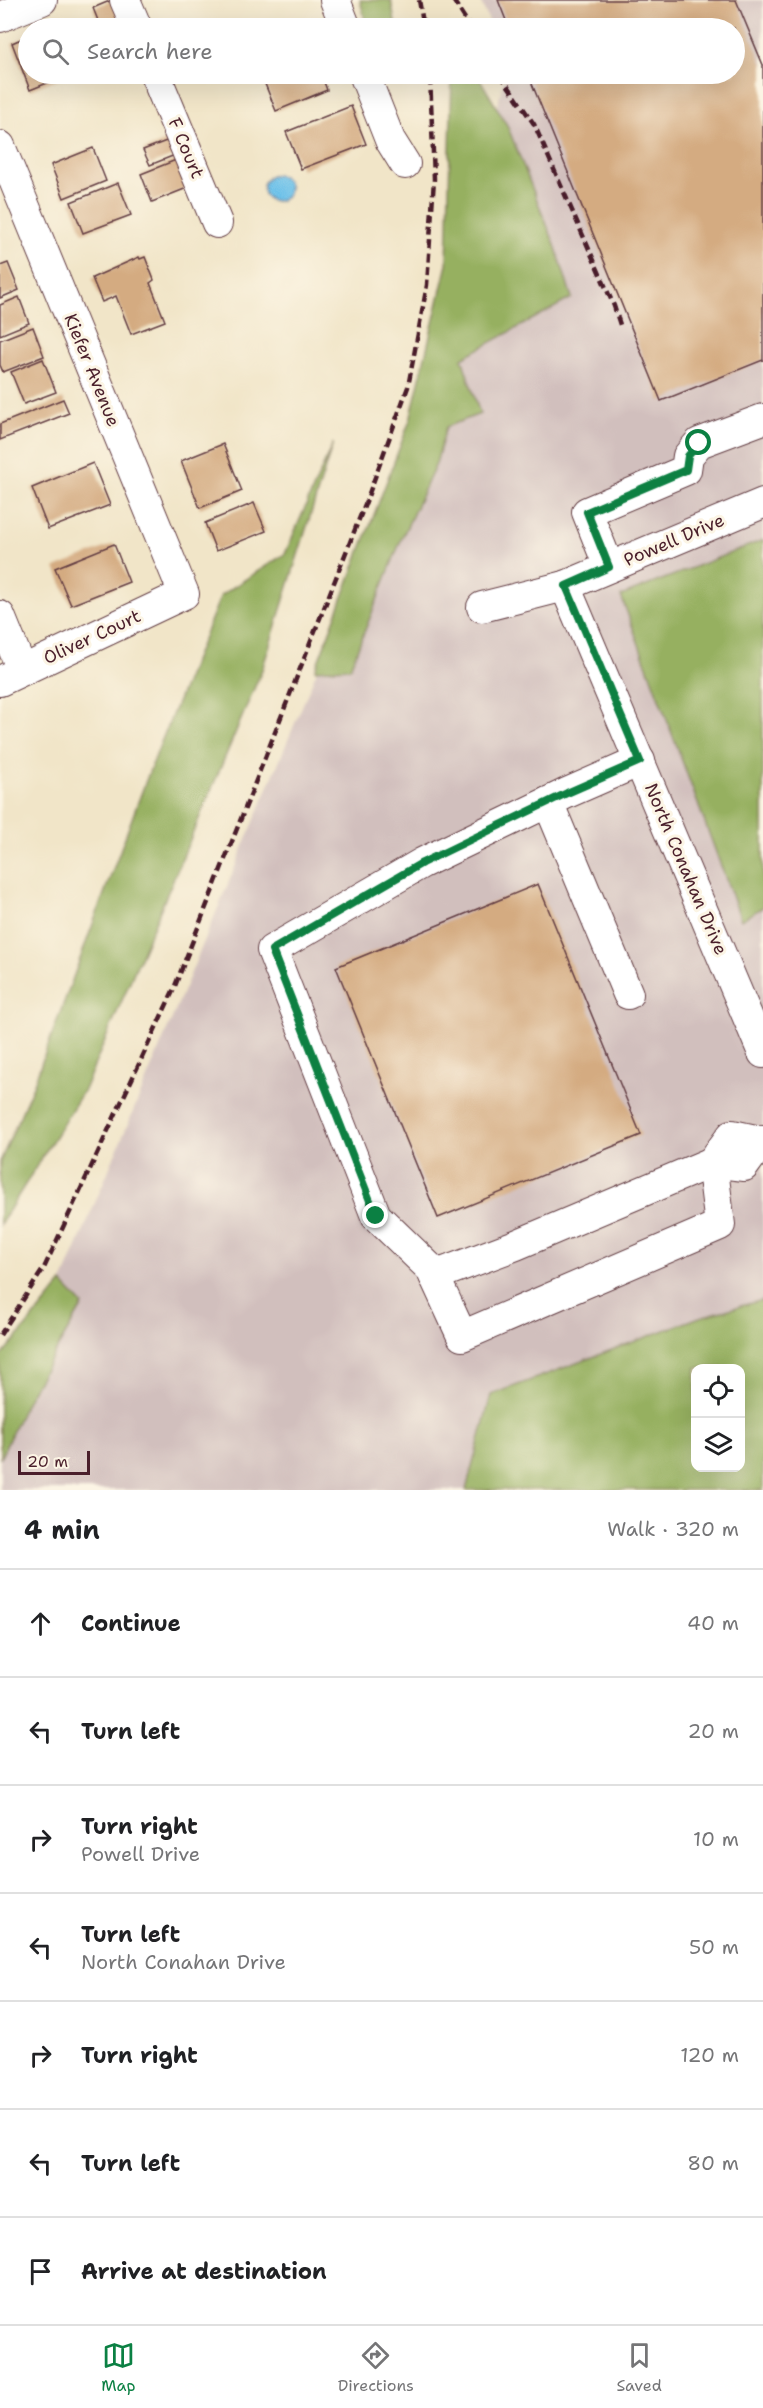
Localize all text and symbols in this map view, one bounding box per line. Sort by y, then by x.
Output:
search box [18,18,745,84]
icon: search [39,35,72,68]
text: Search here [87,37,213,66]
street label: F Court [162,114,210,182]
street label: Kiefer Avenue [58,310,126,430]
route start [685,429,711,455]
street label: Powell Drive [620,508,728,572]
street label: Oliver Court [39,604,145,670]
street label: North Conahan Drive [639,779,733,959]
route end [362,1202,388,1228]
map controls [691,1364,745,1472]
button: locate [691,1364,745,1418]
button: layers [691,1418,745,1472]
scale bar [18,1448,90,1476]
text: 20 m [27,1451,68,1472]
text: 4 min [24,1512,100,1547]
text: Walk · 320 m [607,1516,739,1542]
icon: ahead [24,1607,57,1640]
text: Continue [81,1609,181,1638]
text: 40 m [687,1610,739,1636]
icon: left [24,1715,57,1748]
text: Turn left [81,1717,180,1746]
text: 20 m [688,1718,739,1744]
text: Turn right [81,1812,198,1841]
icon: right [24,1823,57,1856]
text: 10 m [693,1826,739,1852]
text: Powell Drive [81,1841,200,1867]
text: Turn left [81,1920,180,1949]
icon: left [24,1931,57,1964]
text: 50 m [689,1934,739,1960]
text: North Conahan Drive [81,1949,286,1975]
icon: right [24,2039,57,2072]
text: Turn right [81,2041,198,2070]
text: 120 m [680,2042,739,2068]
icon: left [24,2147,57,2180]
text: Turn left [81,2149,180,2178]
text: 80 m [687,2150,739,2176]
icon: arrive [24,2255,57,2288]
text: Arrive at destination [81,2257,327,2286]
tab: Map [101,2339,135,2396]
tab: Directions [338,2339,414,2396]
tab: Saved [616,2339,662,2396]

